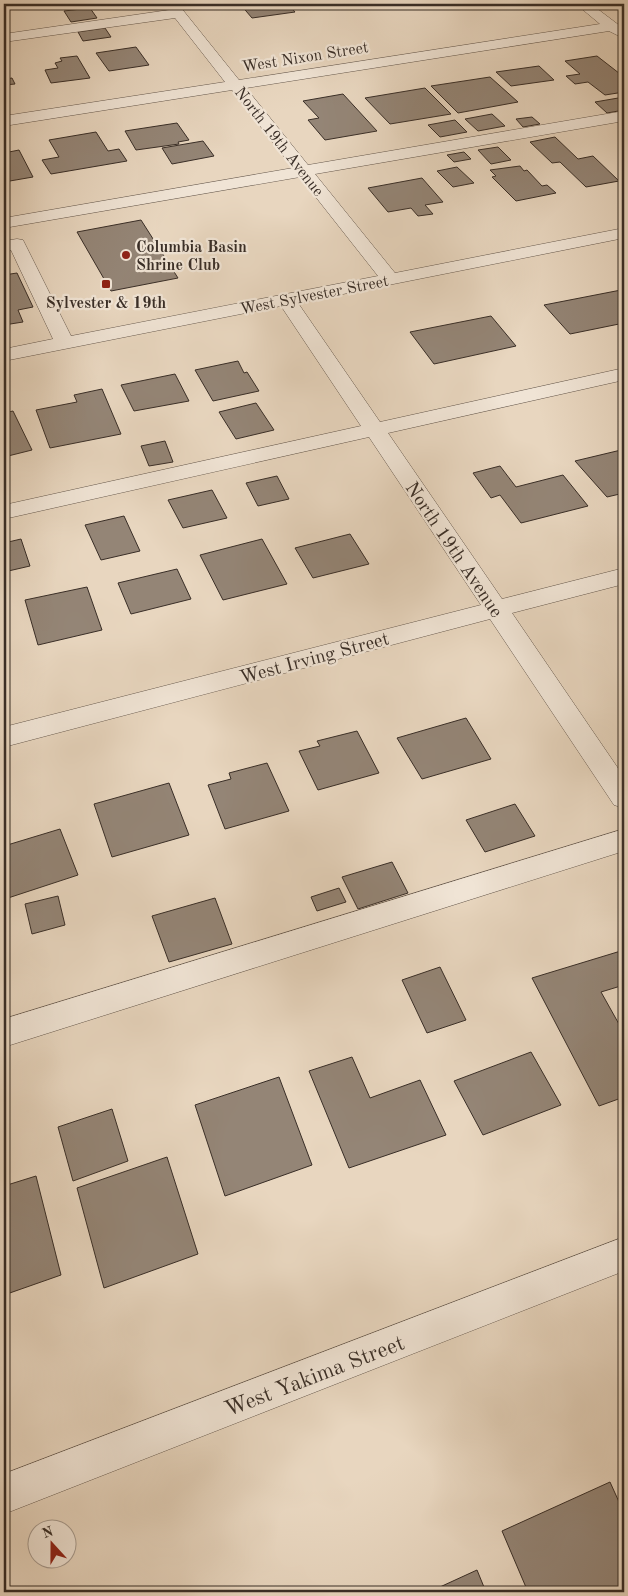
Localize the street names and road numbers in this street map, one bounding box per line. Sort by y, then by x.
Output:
street label: West Nixon Street [241,40,370,76]
street label: North 19th Avenue [231,85,326,200]
street label: West Sylvester Street [239,274,390,318]
street label: North 19th Avenue [401,479,505,622]
street label: West Irving Street [238,630,392,689]
street label: West Yakima Street [222,1332,408,1421]

